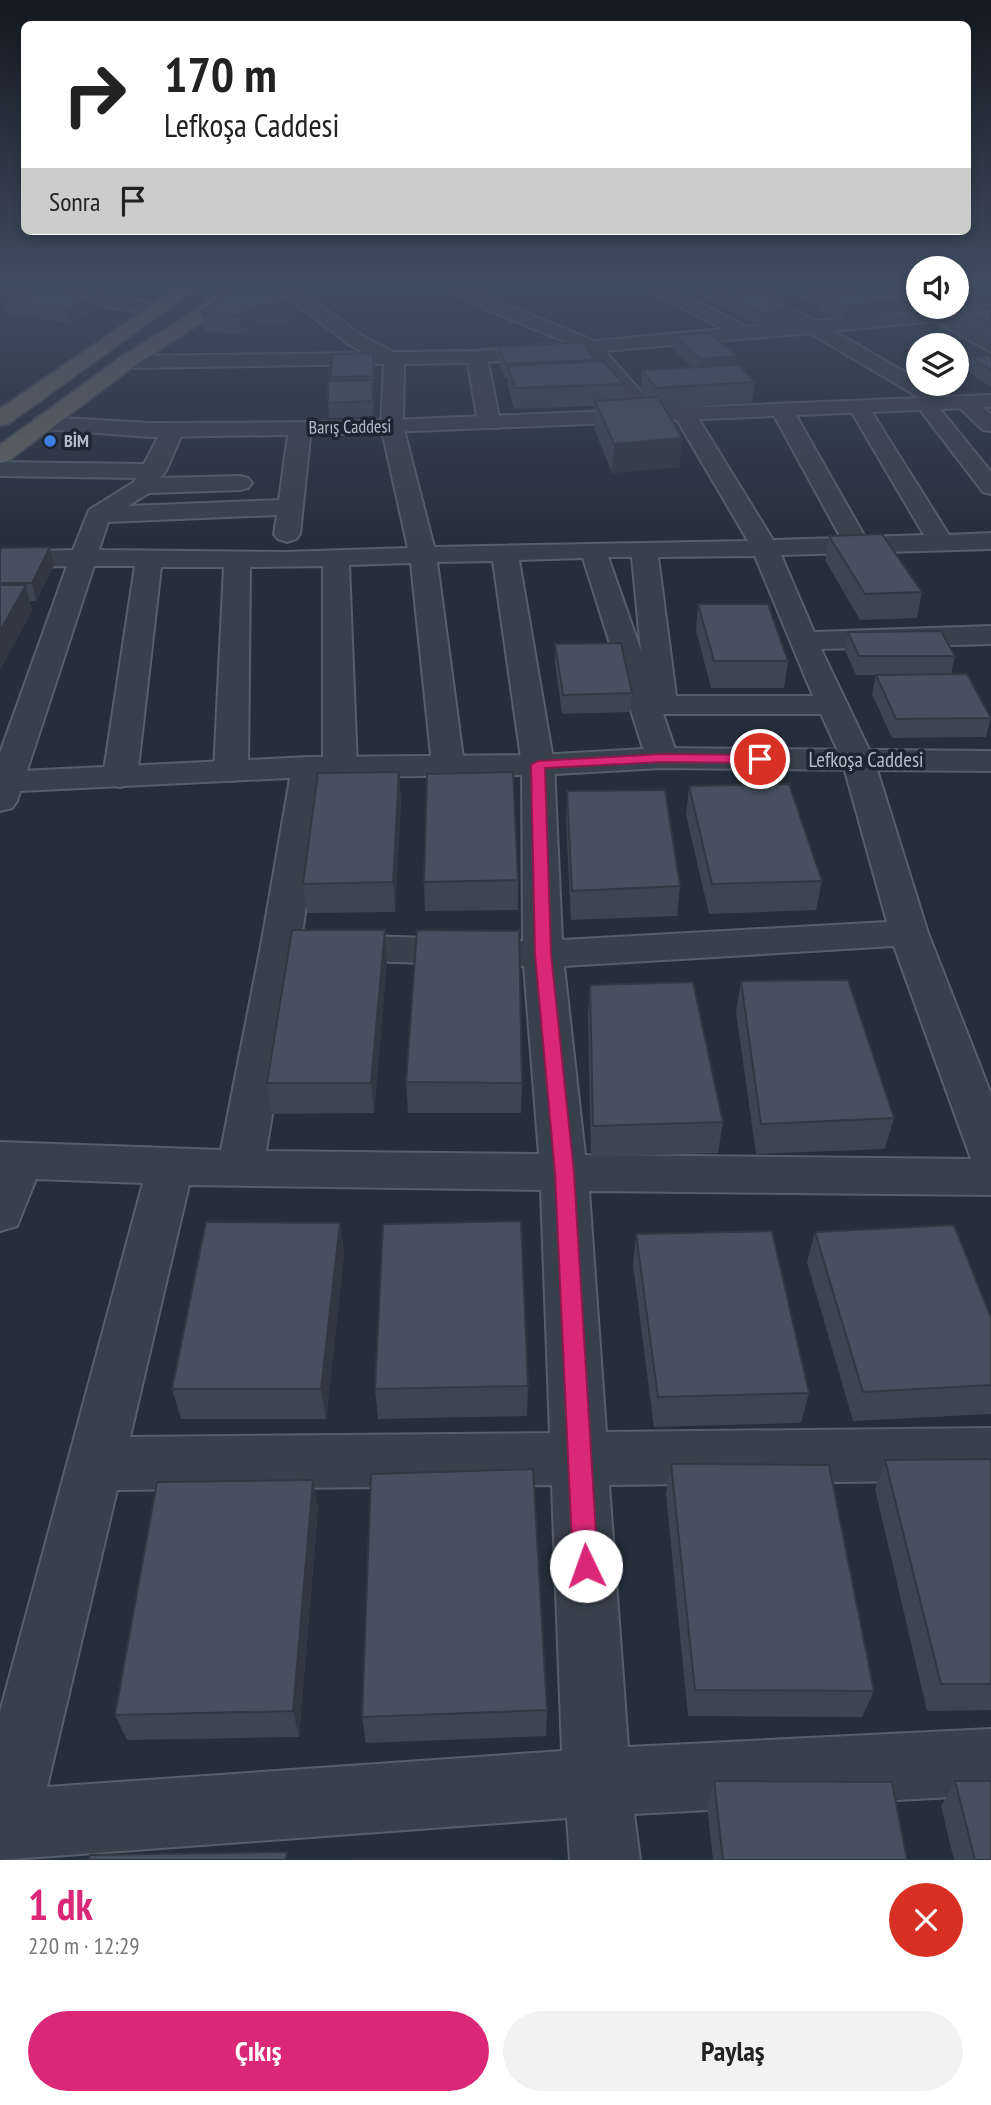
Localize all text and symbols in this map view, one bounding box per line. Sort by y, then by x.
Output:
text: 170 m [164,42,277,106]
icon: right [49,49,140,140]
text: Lefkoşa Caddesi [164,104,339,146]
icon: arrive [114,182,152,220]
text: Sonra [49,185,100,218]
map controls [906,256,969,396]
button: sound [906,256,969,319]
button: layers [906,333,969,396]
street label: Barış Caddesi [308,414,392,439]
place label: BİM [64,429,89,452]
marker: BİM [42,433,58,449]
pin [730,729,790,789]
icon: arrive [741,740,779,778]
street label: Lefkoşa Caddesi [808,746,924,773]
position arrow [549,1529,623,1603]
text: 1 dk [28,1877,93,1932]
button: close [889,1883,963,1957]
text: 220 m · 12:29 [28,1931,140,1960]
button: Çıkış [28,2011,489,2091]
button: Paylaş [503,2011,963,2091]

